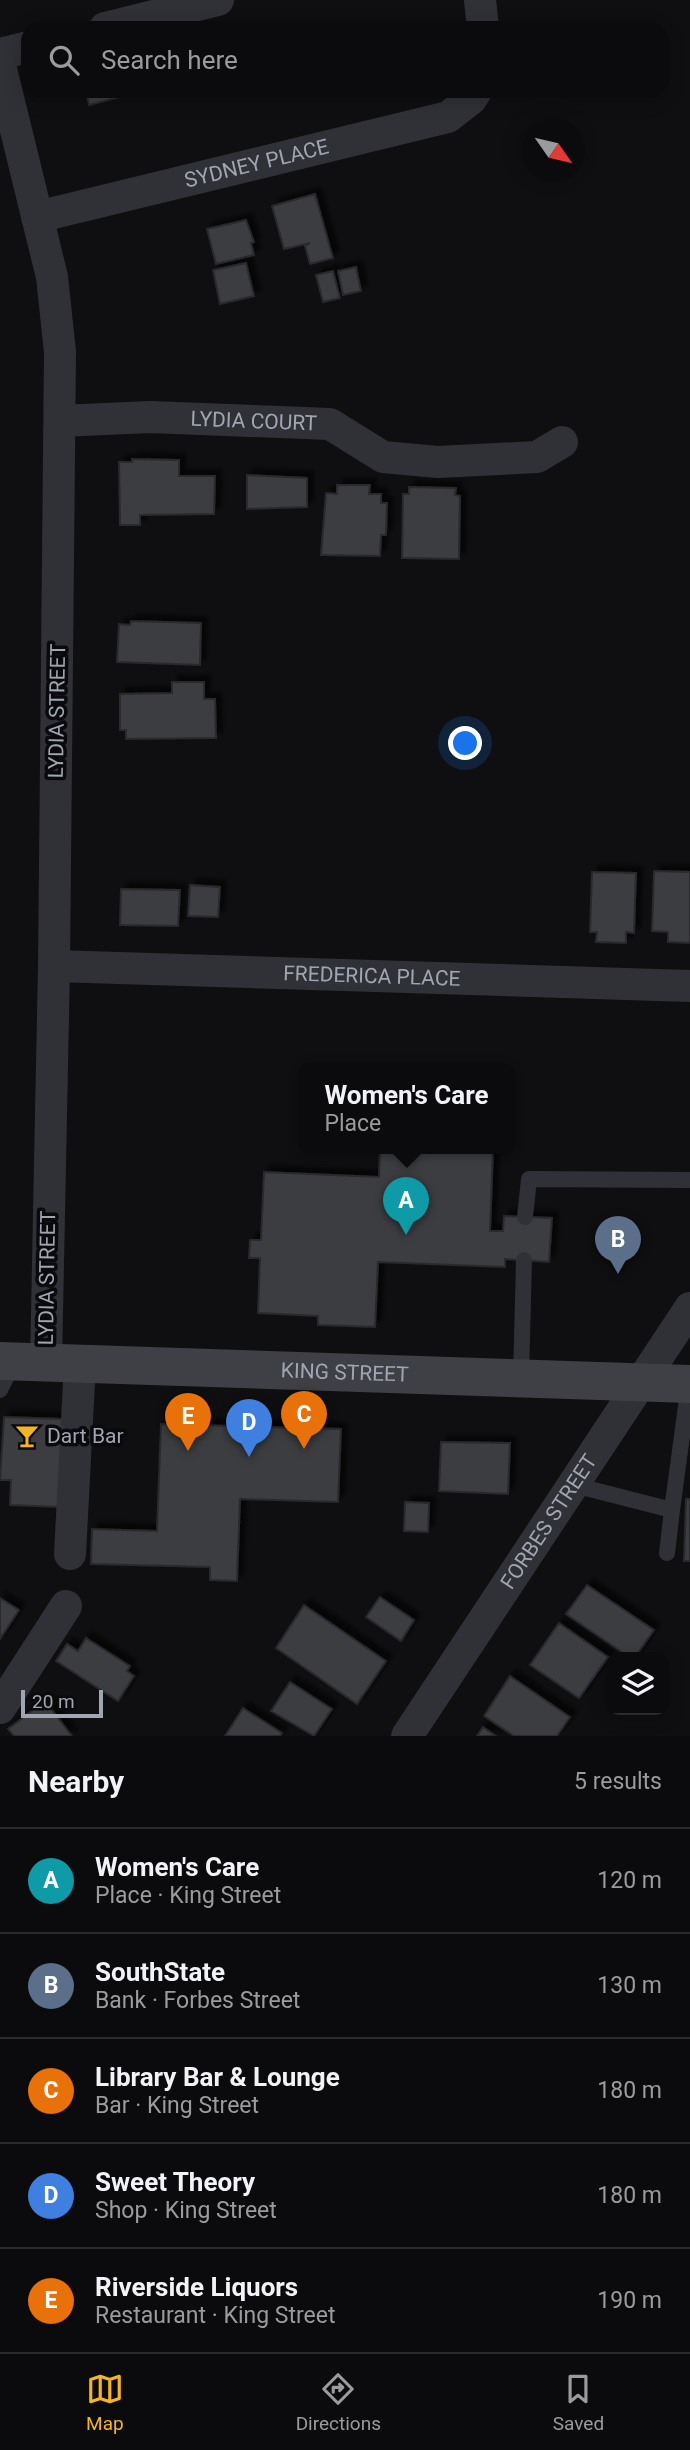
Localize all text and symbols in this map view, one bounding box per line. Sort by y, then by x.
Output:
search box [21,21,669,98]
icon: search [45,41,83,79]
text: Search here [101,45,238,75]
north arrow [522,119,585,182]
street label: SYDNEY PLACE [182,134,331,193]
street label: LYDIA COURT [190,407,318,436]
street label: LYDIA STREET [44,643,70,779]
your location [448,726,482,760]
street label: FREDERICA PLACE [283,961,461,991]
popup [298,1063,515,1154]
text: Women's Care [324,1080,489,1110]
text: Place [324,1110,381,1137]
pin: A [383,1177,429,1235]
street label: LYDIA STREET [34,1210,60,1346]
pin: B [595,1216,641,1274]
street label: KING STREET [280,1358,410,1387]
pin: C [281,1391,327,1449]
pin: E [165,1393,211,1451]
pin: D [226,1399,272,1457]
bar icon: Dart Bar [13,1422,41,1450]
place label: Dart Bar [47,1424,124,1448]
street label: FORBES STREET [496,1449,602,1593]
map controls [606,1652,669,1715]
button: layers [606,1652,669,1715]
scale bar [21,1687,103,1719]
text: 20 m [32,1690,75,1713]
text: Nearby [28,1764,124,1799]
text: 5 results [574,1768,662,1795]
text: Women's Care [95,1852,259,1882]
text: A [43,1867,59,1894]
text: 120 m [597,1867,662,1894]
text: Place · King Street [95,1882,281,1909]
text: SouthState [95,1957,225,1987]
text: B [44,1972,58,1999]
text: 130 m [597,1972,662,1999]
text: Bank · Forbes Street [95,1987,300,2014]
text: Library Bar & Lounge [95,2062,340,2092]
text: C [43,2077,59,2104]
text: 180 m [597,2077,662,2104]
text: Bar · King Street [95,2092,259,2119]
text: Sweet Theory [95,2167,255,2197]
text: D [44,2182,58,2209]
text: 180 m [597,2182,662,2209]
text: Shop · King Street [95,2197,277,2224]
text: Riverside Liquors [95,2272,298,2302]
text: E [45,2287,57,2314]
text: 190 m [597,2287,662,2314]
text: Restaurant · King Street [95,2302,335,2329]
tab: Map [86,2370,124,2435]
tab: Directions [296,2370,381,2435]
tab: Saved [553,2370,604,2435]

